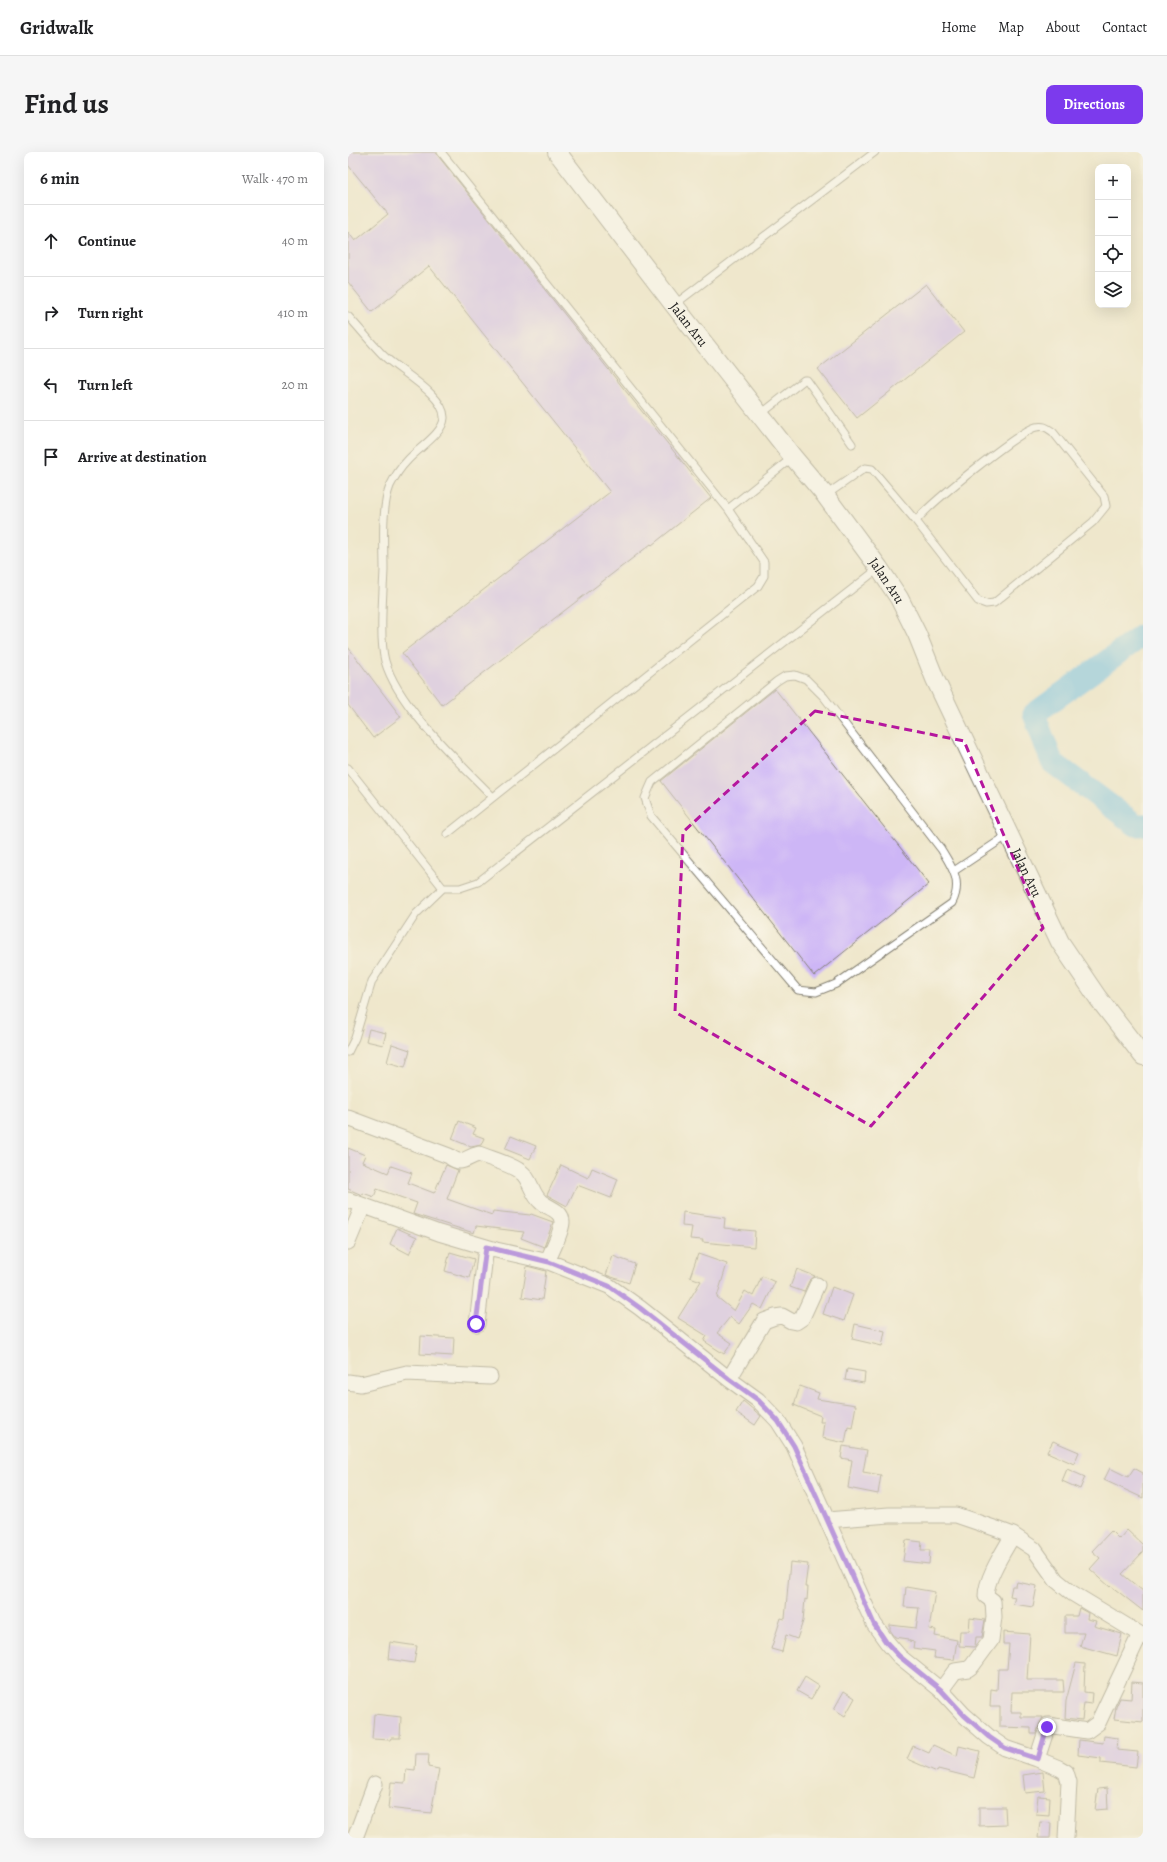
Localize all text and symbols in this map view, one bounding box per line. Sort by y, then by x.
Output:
text: Gridwalk [20,15,93,41]
text: Home [941,18,976,37]
text: Map [998,18,1024,37]
text: About [1046,18,1080,37]
text: Contact [1102,18,1147,37]
text: Find us [24,85,109,123]
button: Directions [1046,85,1143,124]
map controls [1095,164,1131,308]
button: + [1095,164,1131,200]
text: 6 min [40,167,80,190]
text: Walk · 470 m [242,170,308,187]
button: − [1095,200,1131,236]
icon: ahead [40,230,62,252]
text: Continue [78,231,136,251]
text: 40 m [282,232,308,249]
button: locate [1095,236,1131,272]
button: layers [1095,272,1131,308]
street label: Jalan Aru [665,298,712,351]
icon: right [40,302,62,324]
text: Turn right [78,303,143,323]
text: 410 m [277,304,308,321]
icon: left [40,374,62,396]
text: Turn left [78,375,133,395]
text: 20 m [282,376,308,393]
icon: arrive [40,446,62,468]
text: Arrive at destination [78,447,207,467]
street label: Jalan Aru [864,554,909,607]
street label: Jalan Aru [1007,845,1046,901]
route start [467,1315,485,1333]
route end [1038,1718,1056,1736]

